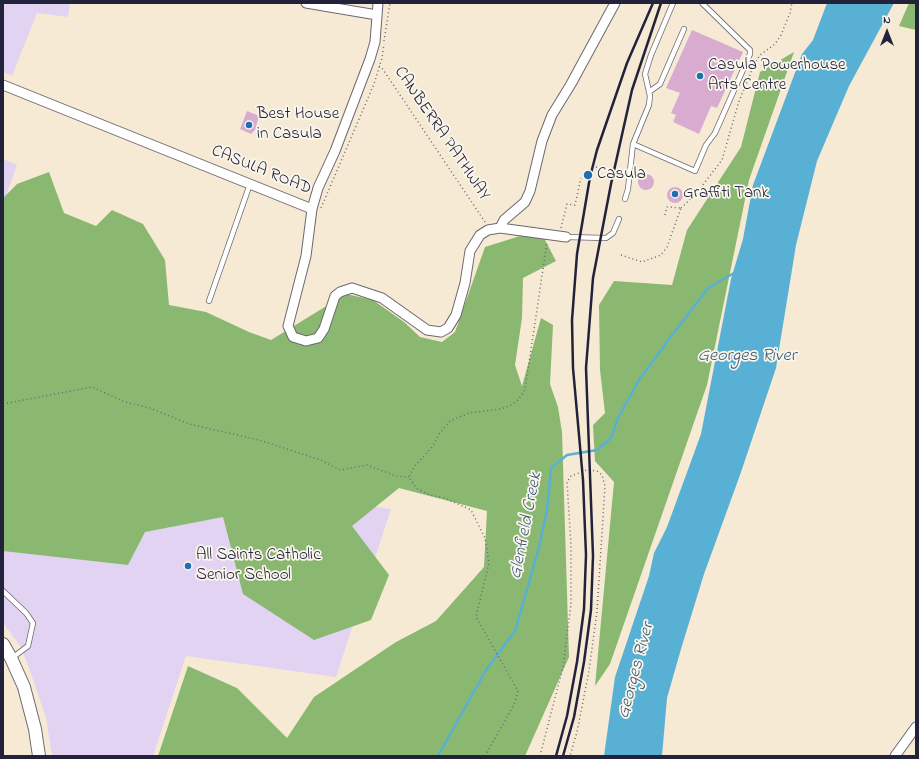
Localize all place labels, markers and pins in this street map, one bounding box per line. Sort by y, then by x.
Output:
place label: Casula Powerhouse Arts Centre [708,56,846,96]
marker: Casula Powerhouse Arts Centre [695,71,705,81]
place label: Best House in Casula [257,105,339,145]
marker: Best House in Casula [244,120,254,130]
place label: Casula [597,165,646,185]
marker: Casula [582,169,594,181]
place label: Graffiti Tank [683,184,769,204]
marker: Graffiti Tank [670,189,680,199]
place label: All Saints Catholic Senior School [196,546,321,586]
marker: All Saints Catholic Senior School [183,561,193,571]

